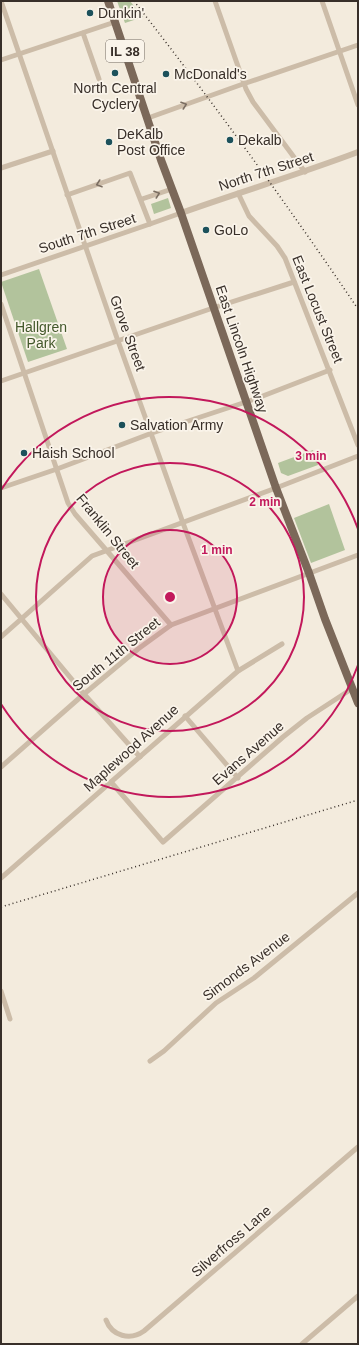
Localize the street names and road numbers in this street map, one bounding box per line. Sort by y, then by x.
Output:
road number: IL 38 [106,40,144,62]
street label: North 7th Street [217,148,316,194]
street label: South 7th Street [36,210,138,256]
street label: East Locust Street [289,253,347,365]
street label: East Lincoln Highway [213,283,271,415]
street label: Grove Street [107,293,149,373]
street label: Franklin Street [73,491,143,571]
street label: South 11th Street [69,614,163,694]
street label: Maplewood Avenue [80,701,182,795]
street label: Evans Avenue [209,718,287,788]
street label: Simonds Avenue [199,928,293,1004]
street label: Silverfross Lane [188,1202,274,1280]

